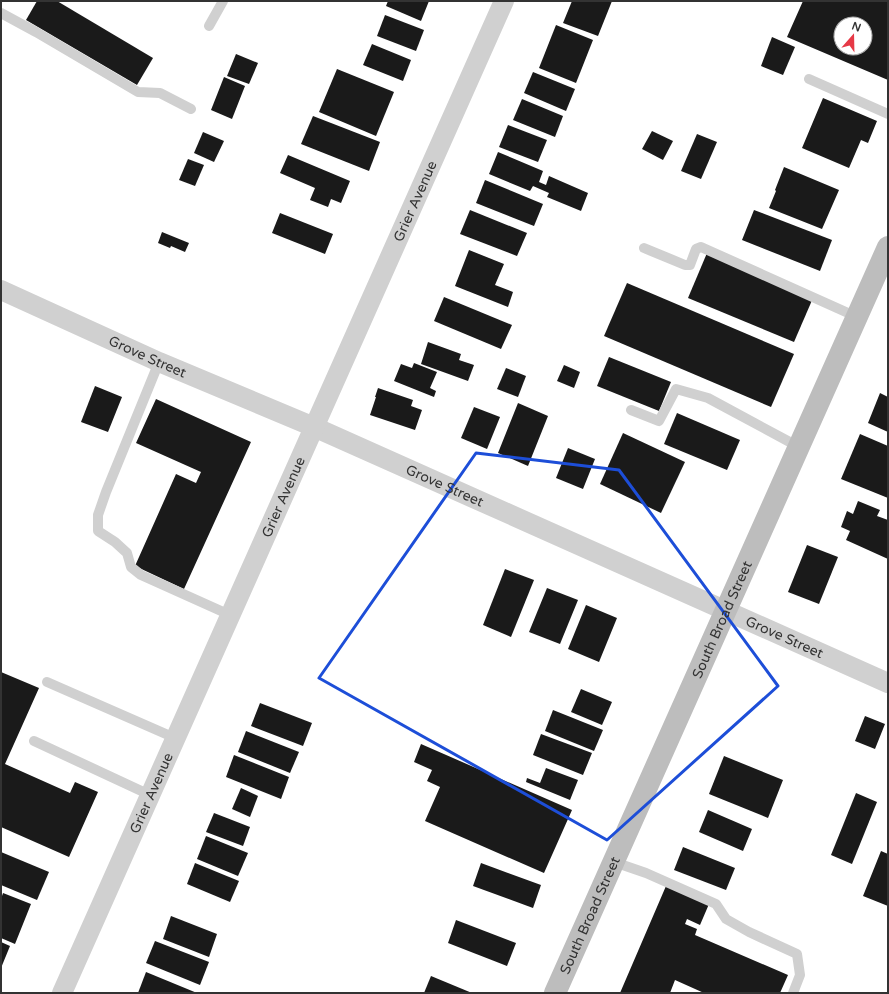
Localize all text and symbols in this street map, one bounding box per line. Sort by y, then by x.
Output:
north arrow [833,16,873,56]
text: N [850,19,863,35]
street label: Grier Avenue [390,158,441,244]
street label: Grove Street [106,332,189,382]
street label: Grier Avenue [258,454,309,540]
street label: Grove Street [403,461,487,511]
street label: South Broad Street [689,558,756,681]
street label: Grove Street [743,613,826,662]
street label: Grier Avenue [126,750,177,836]
street label: South Broad Street [556,854,624,977]

